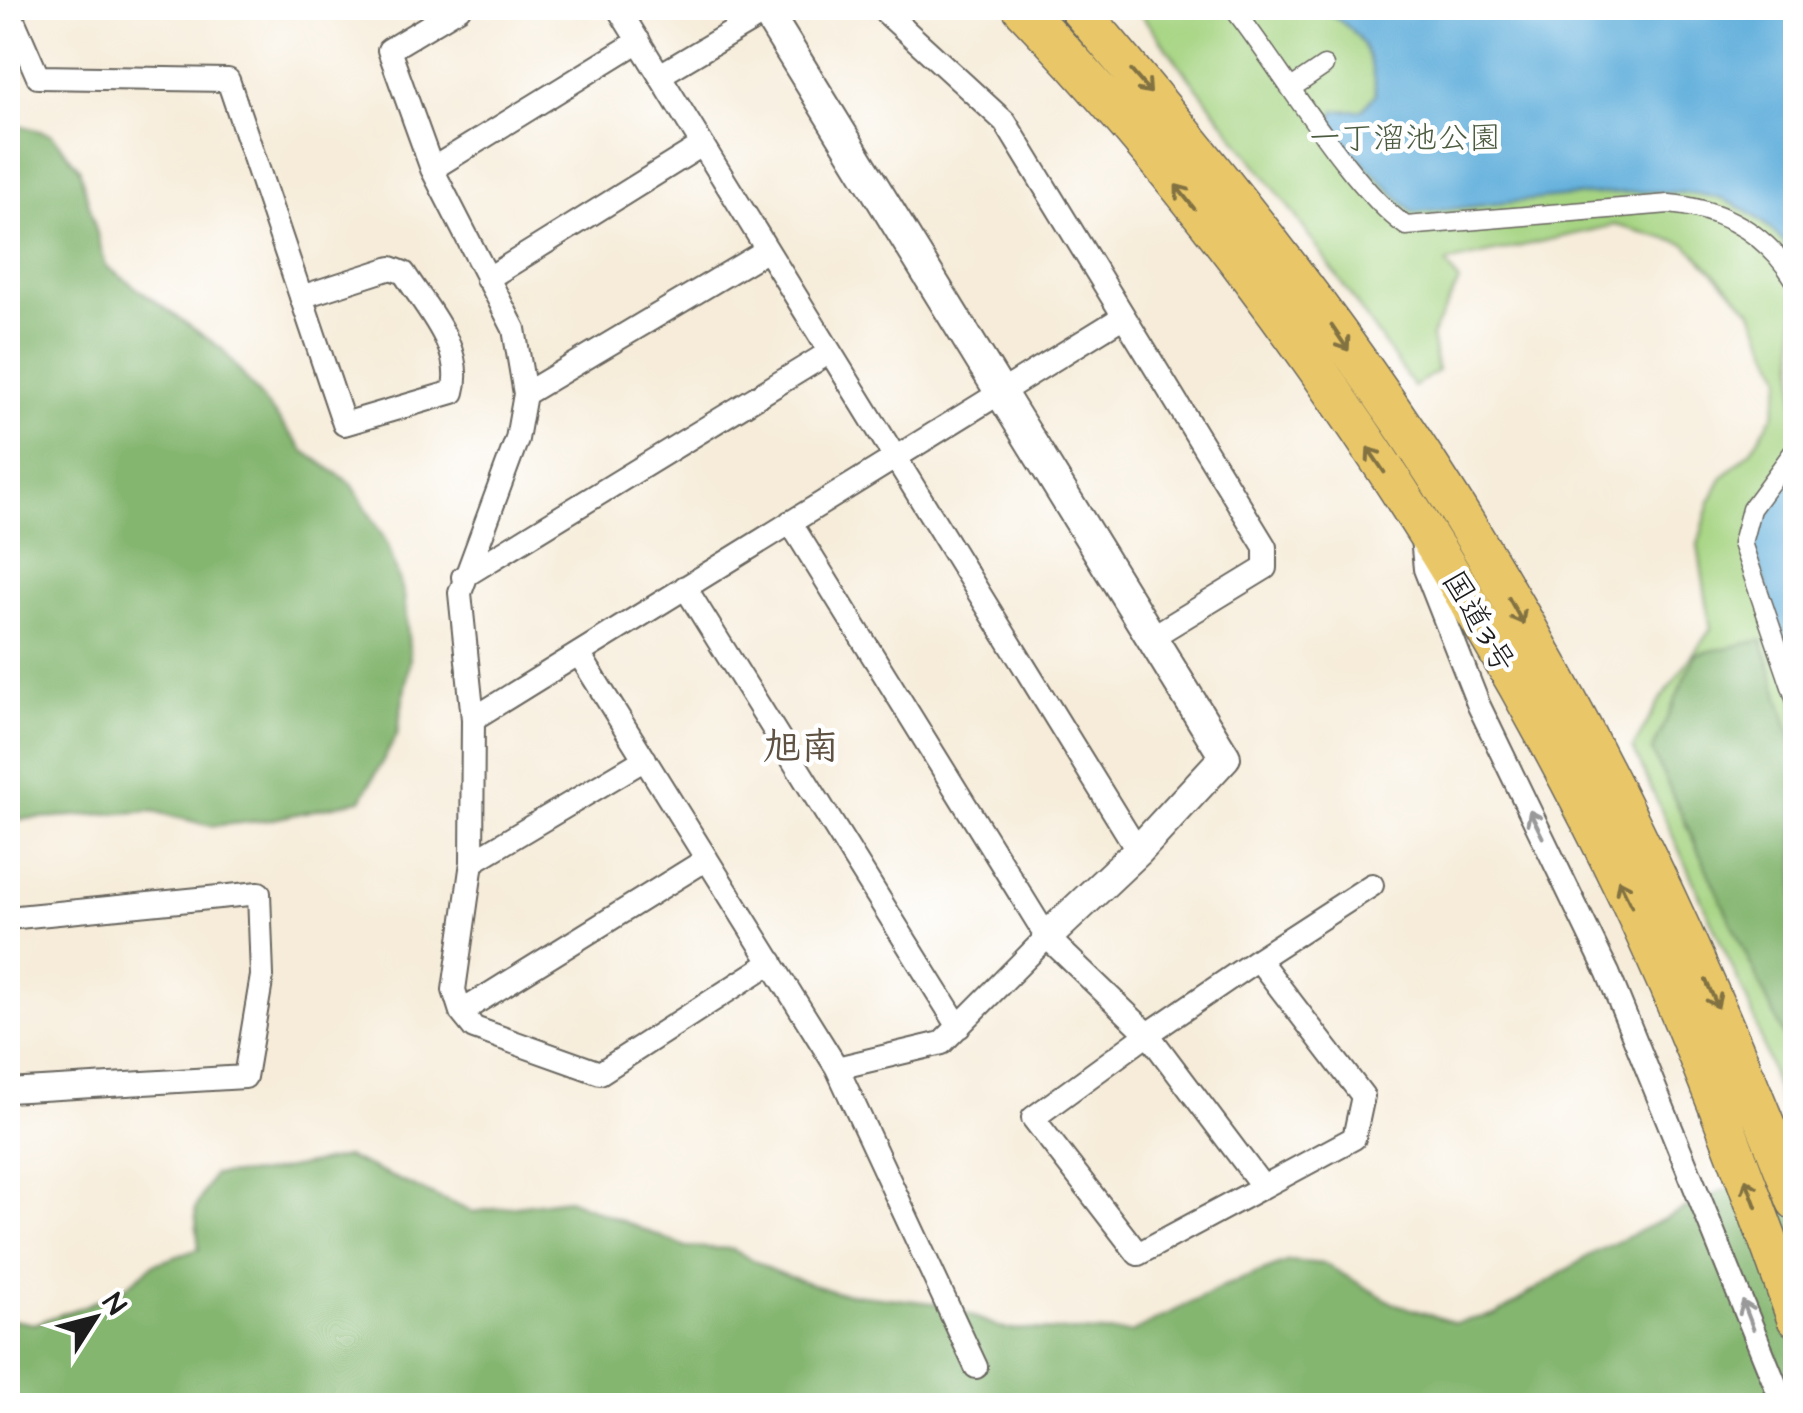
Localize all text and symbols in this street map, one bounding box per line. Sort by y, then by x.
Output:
one-way arrow [1130,68,1152,94]
park label: 一丁溜池公園 [1309,116,1501,161]
one-way arrow [1175,184,1196,211]
one-way arrow [1329,324,1350,352]
one-way arrow [1366,447,1387,475]
street label: 国道3号 [1430,562,1526,682]
one-way arrow [1507,596,1527,625]
district label: 旭南 [763,722,839,774]
one-way arrow [1526,810,1545,839]
one-way arrow [1614,879,1633,909]
one-way arrow [1703,978,1722,1008]
one-way arrow [1741,1178,1759,1209]
north arrow [45,1268,145,1368]
text: N [93,1286,135,1323]
one-way arrow [1738,1300,1756,1331]

